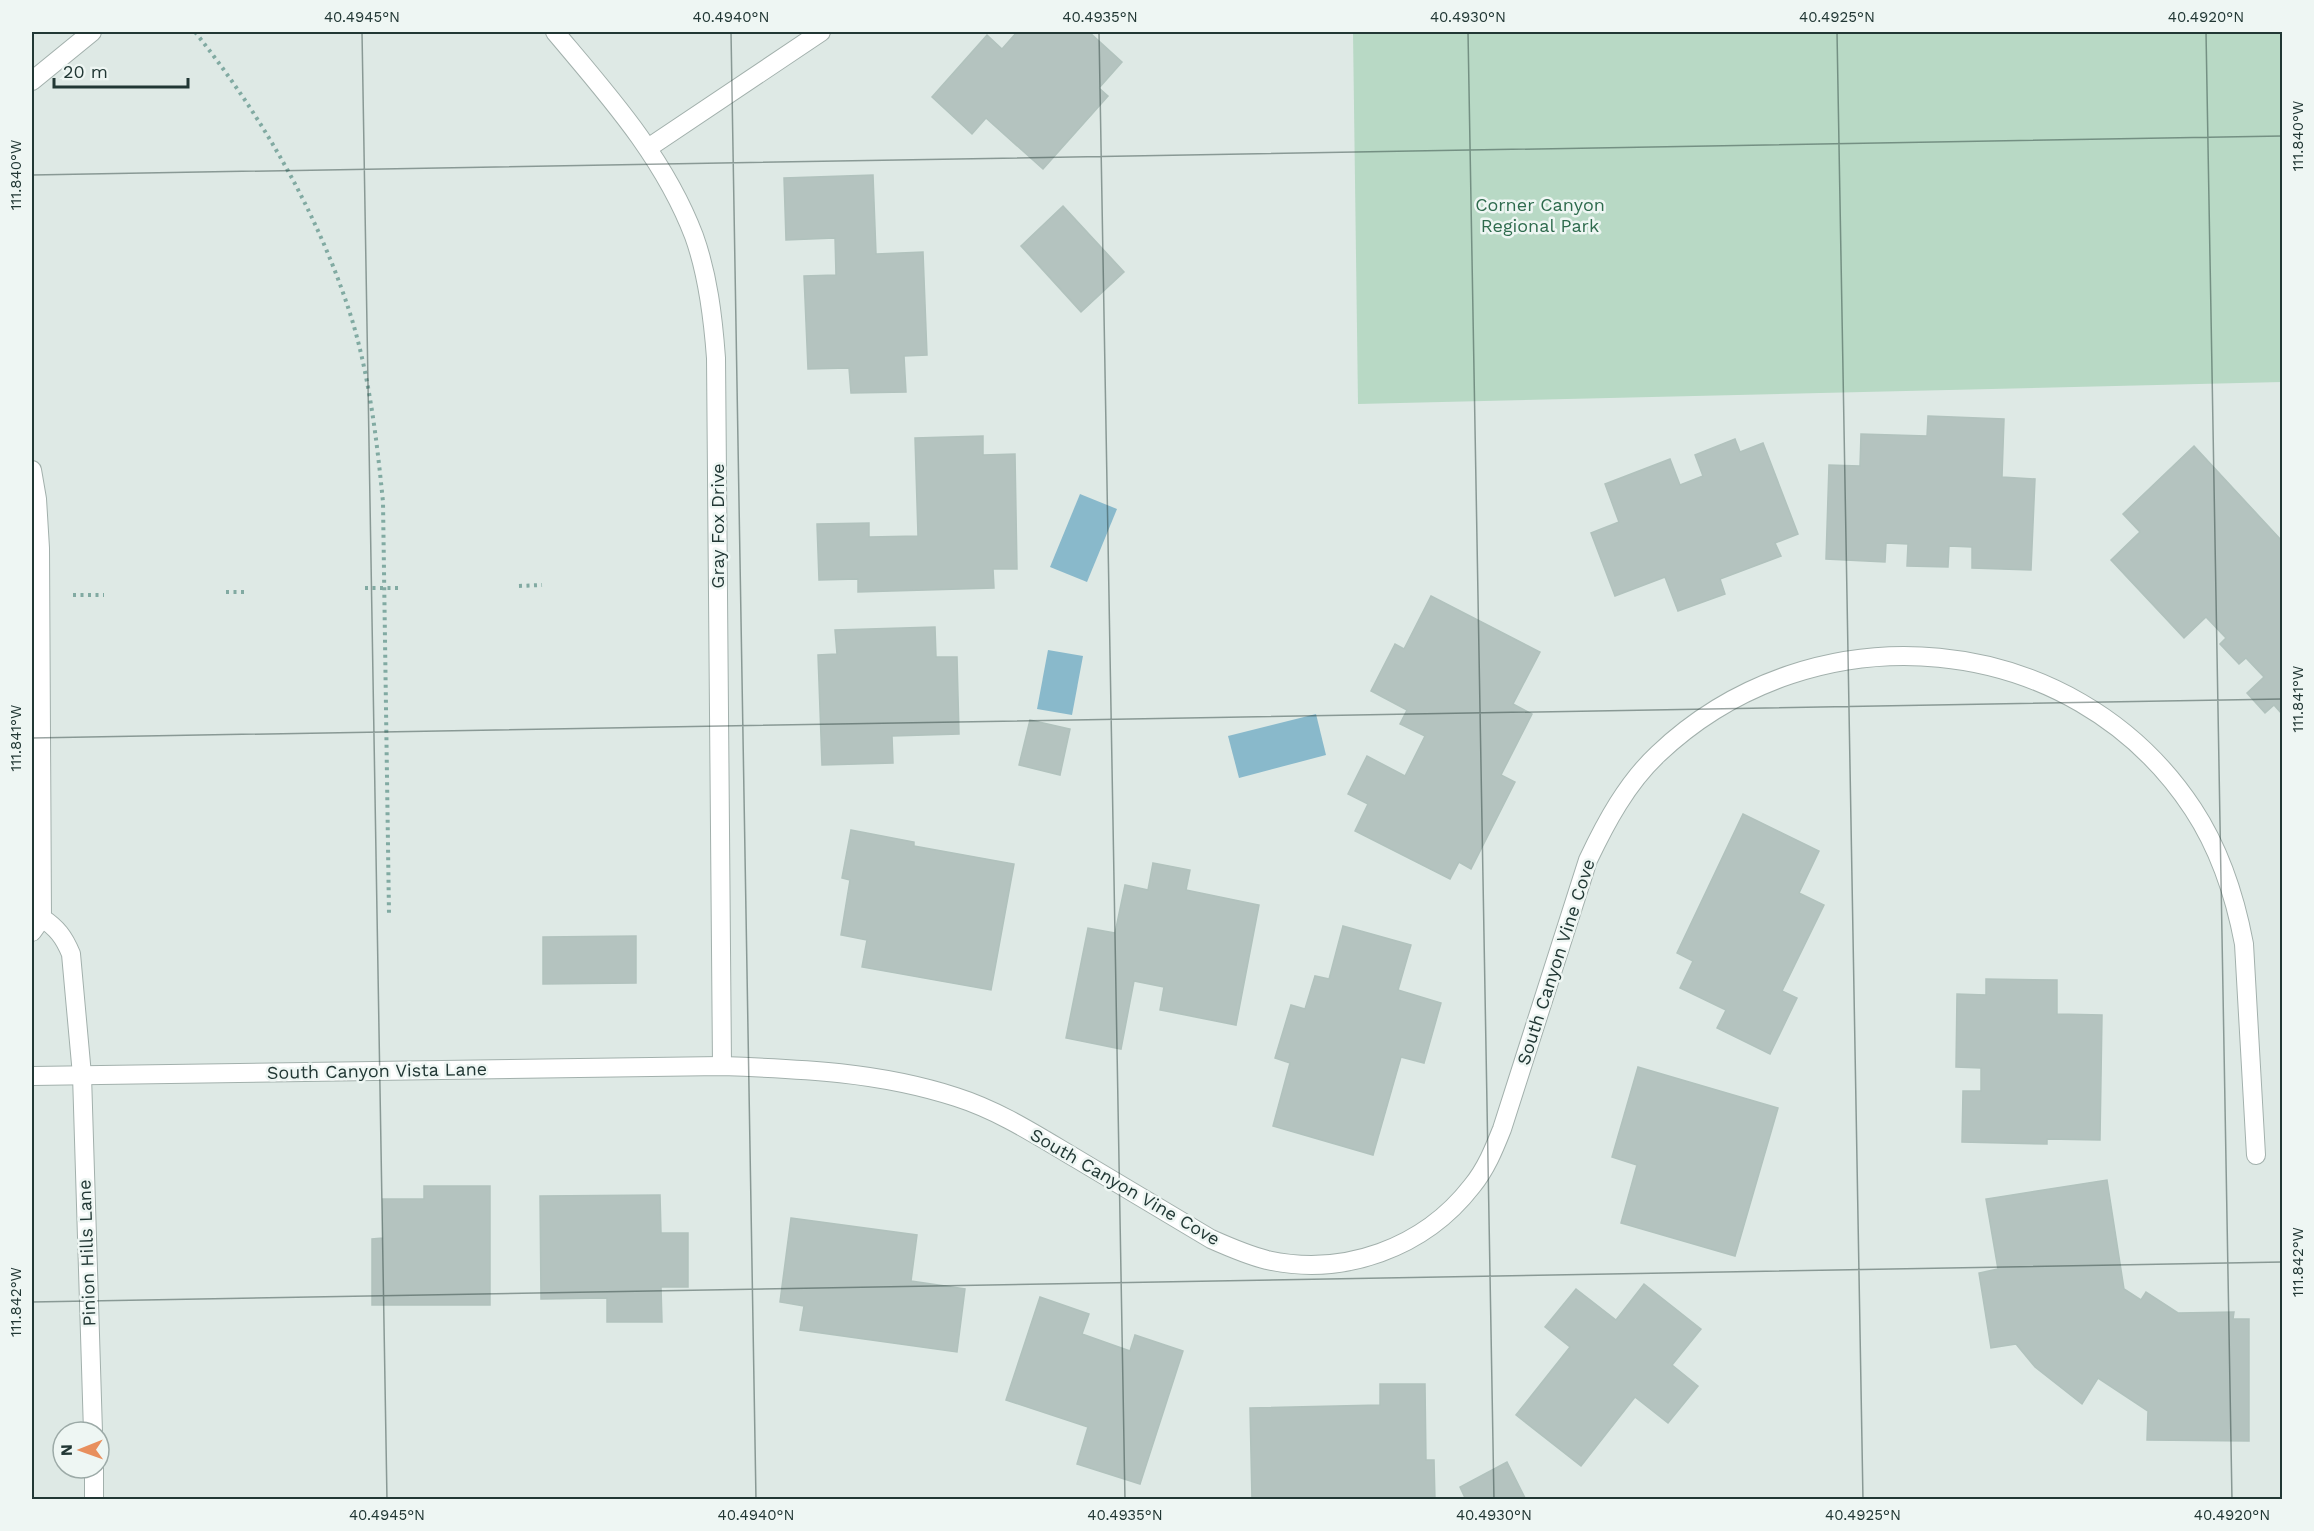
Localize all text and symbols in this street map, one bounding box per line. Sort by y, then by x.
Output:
text: 40.4945°N [324,8,400,26]
text: 40.4940°N [693,8,769,26]
text: 40.4935°N [1062,8,1138,26]
text: 40.4930°N [1430,8,1506,26]
text: 40.4925°N [1799,8,1875,26]
text: 40.4920°N [2168,8,2244,26]
scale bar [54,51,188,89]
text: 20 m [63,61,108,82]
text: 111.840°W [2289,101,2307,171]
text: 111.840°W [7,140,25,210]
park label: Corner Canyon Regional Park [1475,194,1605,236]
street label: Gray Fox Drive [707,463,728,589]
text: 111.841°W [2289,666,2307,732]
text: 111.841°W [7,705,25,771]
street label: South Canyon Vine Cove [1512,856,1599,1068]
street label: South Canyon Vista Lane [267,1058,487,1083]
street label: South Canyon Vine Cove [1027,1124,1224,1250]
street label: Pinion Hills Lane [73,1179,100,1327]
text: 111.842°W [2289,1227,2307,1297]
text: 111.842°W [7,1267,25,1337]
north arrow [51,1420,111,1480]
text: N [57,1444,76,1456]
text: 40.4945°N [349,1506,425,1524]
text: 40.4940°N [718,1506,794,1524]
text: 40.4935°N [1087,1506,1163,1524]
text: 40.4930°N [1456,1506,1532,1524]
text: 40.4925°N [1825,1506,1901,1524]
text: 40.4920°N [2194,1506,2270,1524]

